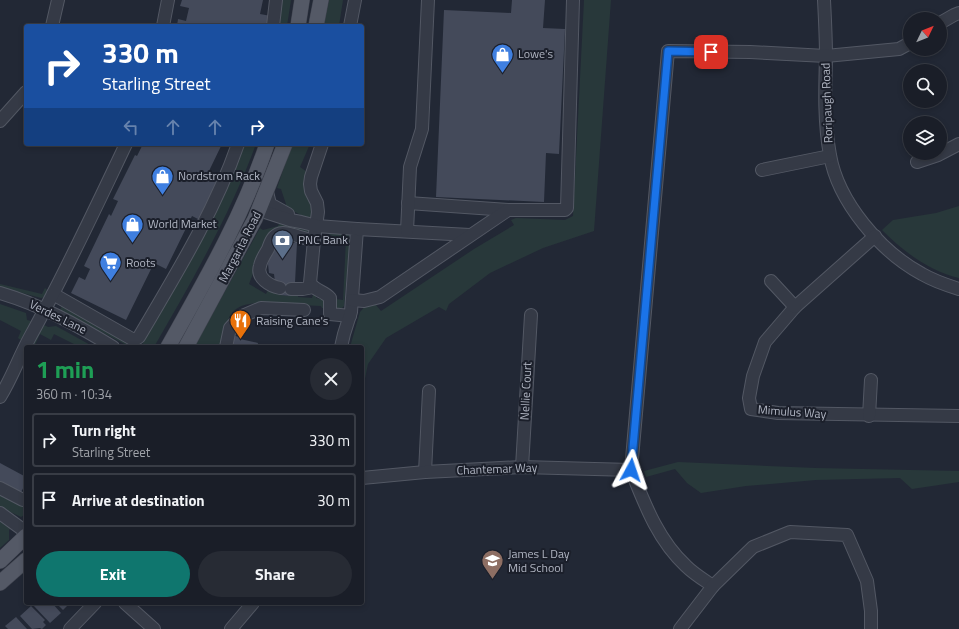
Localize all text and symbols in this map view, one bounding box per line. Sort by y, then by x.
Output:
north arrow [903,12,947,56]
map controls [903,12,947,160]
text: 330 m [102,31,179,74]
pin [694,35,728,69]
icon: right [36,40,88,92]
shop icon: Lowe's [489,41,515,74]
icon: arrive [700,41,722,63]
place label: Lowe's [518,44,553,63]
street label: Roripaugh Road [816,63,837,143]
button: search [903,64,947,108]
text: Starling Street [102,70,211,97]
icon: left [120,116,142,138]
icon: ahead [162,116,184,138]
icon: ahead [204,116,226,138]
icon: right [246,116,268,138]
button: layers [903,116,947,160]
shop icon: Nordstrom Rack [150,163,176,196]
place label: Nordstrom Rack [178,166,260,185]
street label: Margarita Road [213,208,266,286]
shop icon: World Market [119,211,145,244]
place label: World Market [148,214,218,233]
bank icon: PNC Bank [269,227,295,260]
place label: PNC Bank [298,230,348,249]
supermarket icon: Roots [97,250,123,283]
place label: Roots [126,253,156,272]
street label: Verdes Lane [26,295,90,339]
restaurant icon: Raising Cane's [228,308,254,341]
place label: Raising Cane's [256,311,329,330]
text: 1 min [36,351,94,387]
button: close [310,358,352,400]
street label: Nellie Court [514,360,537,421]
text: 360 m · 10:34 [36,384,112,404]
street label: Mimulus Way [757,400,827,423]
text: Turn right [72,419,136,442]
icon: right [38,429,60,451]
text: 330 m [309,429,350,452]
text: Starling Street [72,442,150,462]
position arrow [610,449,652,491]
street label: Chantemar Way [456,458,538,479]
icon: arrive [38,489,60,511]
text: Arrive at destination [72,489,205,512]
text: 30 m [317,489,350,512]
place label: James L Day Mid School [508,544,570,577]
school or university icon: James L Day Mid School [479,548,505,581]
button: Exit [36,551,190,597]
button: Share [198,551,352,597]

